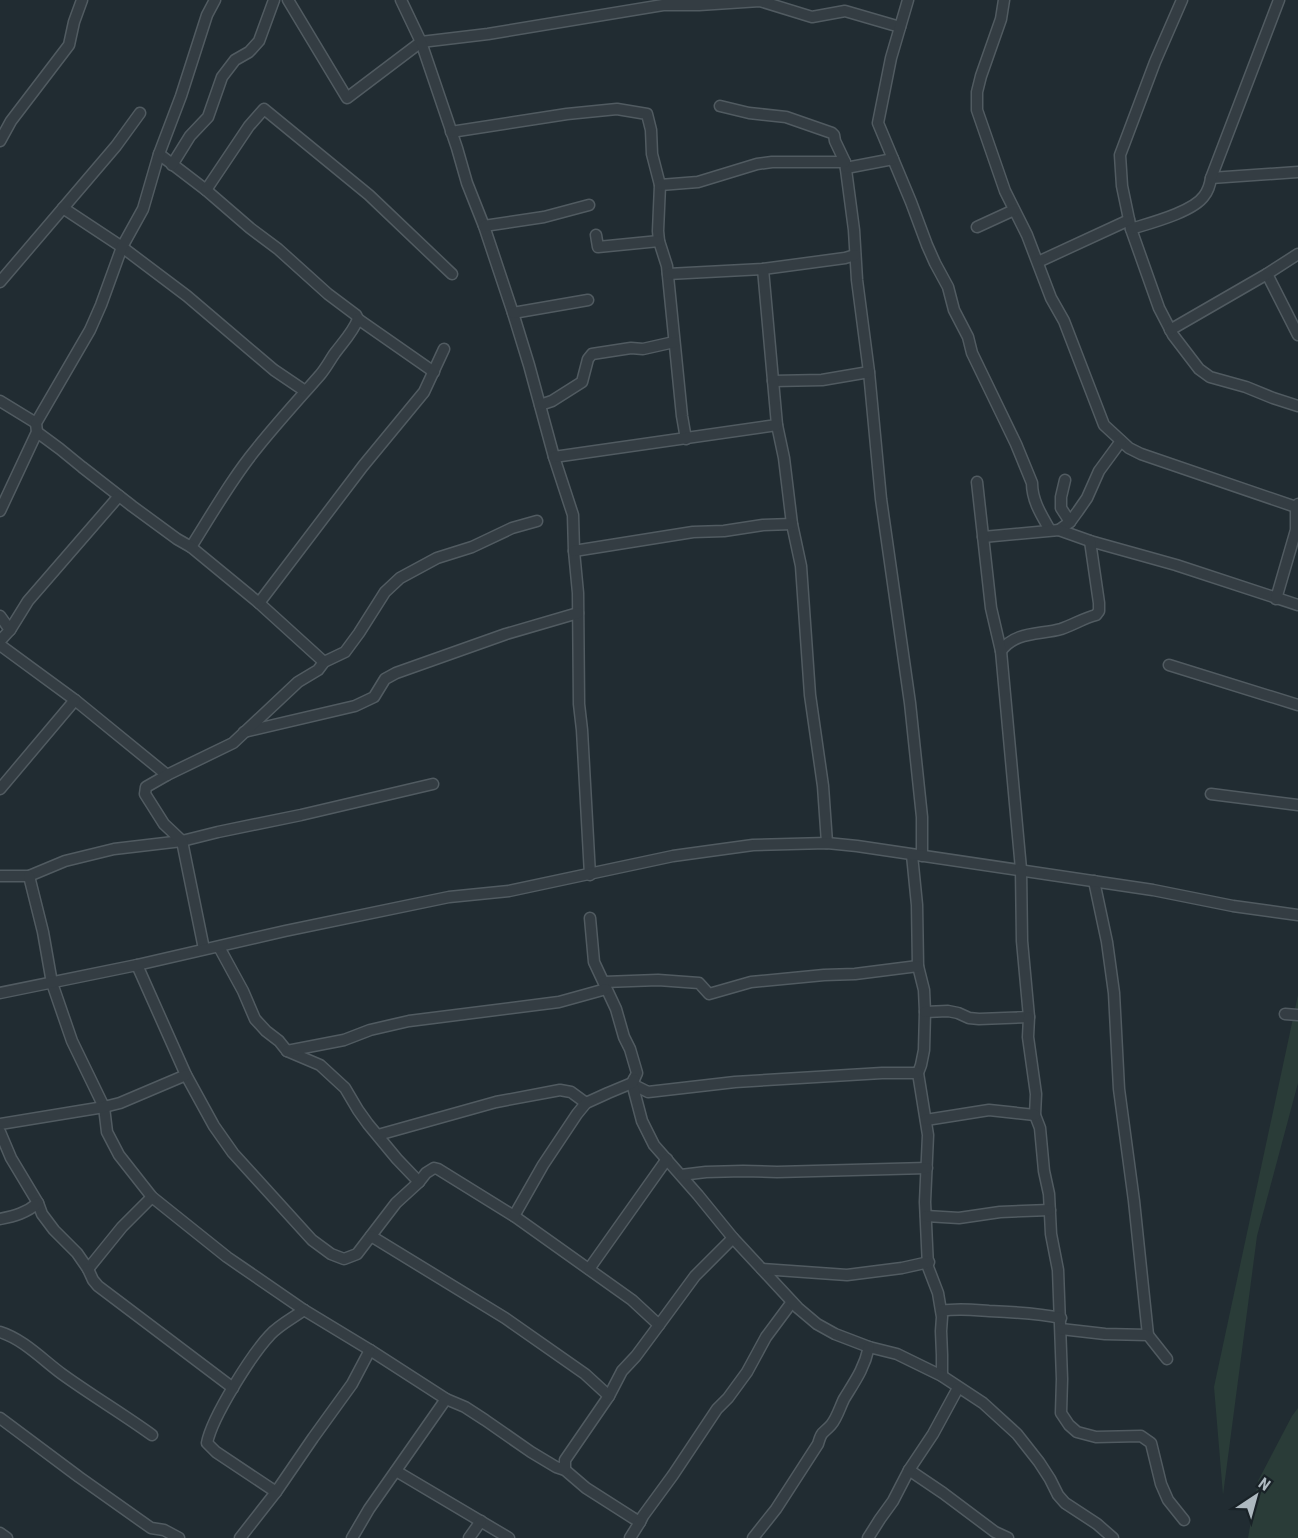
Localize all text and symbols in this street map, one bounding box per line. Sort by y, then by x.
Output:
north arrow [1226,1466,1286,1526]
text: N [1255,1474,1274,1495]

